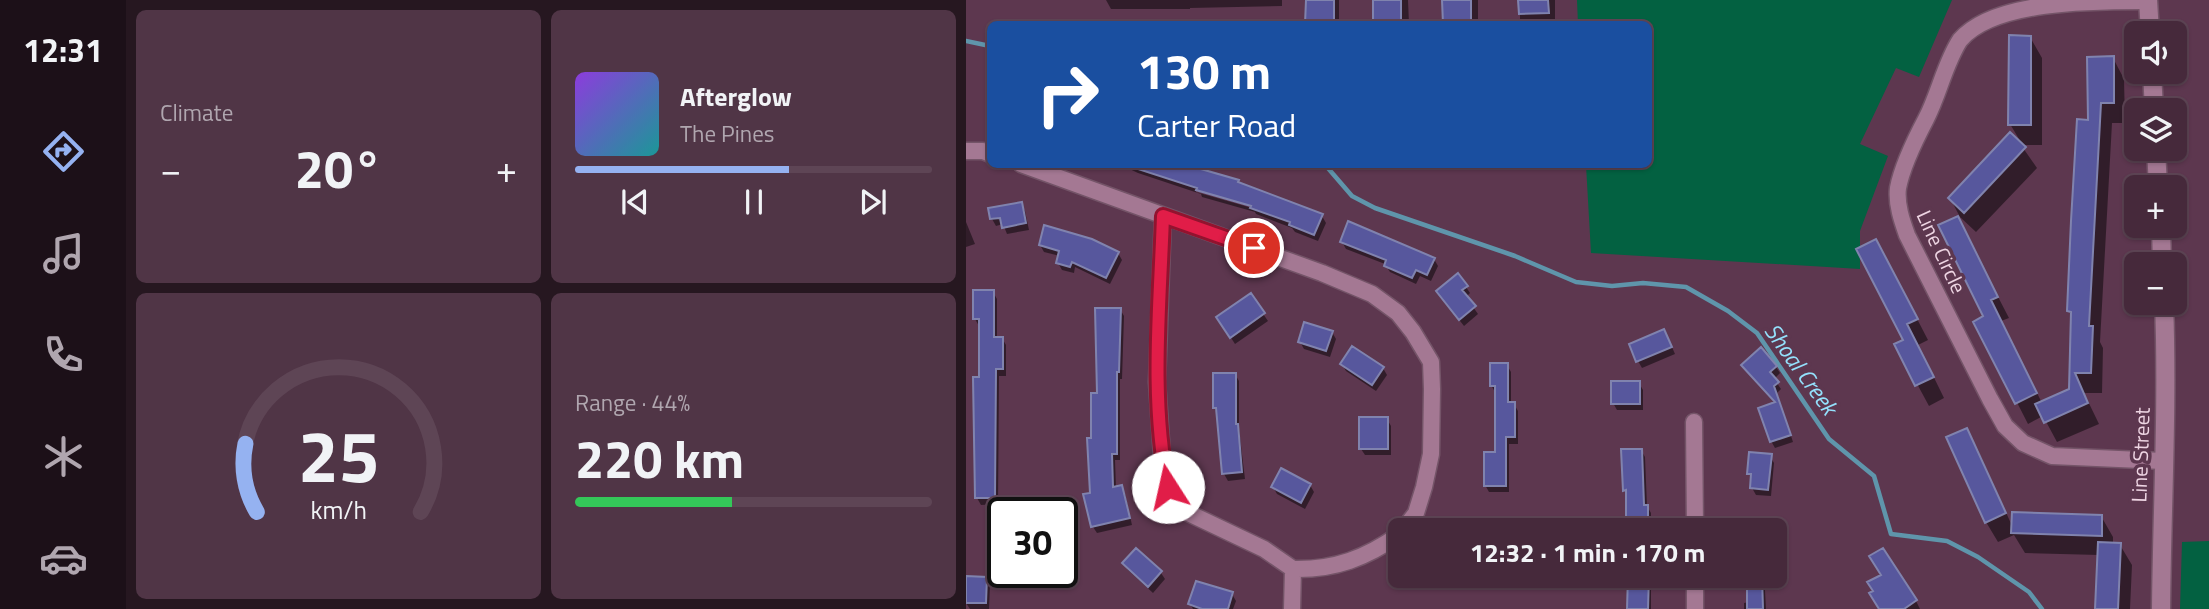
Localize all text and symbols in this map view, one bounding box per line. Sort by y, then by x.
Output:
map controls [2124,21,2187,315]
button: sound [2124,21,2187,84]
text: 12:31 [23,26,103,74]
text: 130 m [1137,33,1271,108]
icon: right [1022,49,1113,140]
text: Afterglow [680,77,792,116]
text: Climate [160,95,233,130]
button: layers [2124,98,2187,161]
text: Carter Road [1137,101,1296,149]
text: The Pines [680,116,774,151]
icon: directions [39,127,88,176]
text: 20° [295,129,382,208]
text: − [160,140,181,198]
text: + [496,140,517,198]
button: + [2124,175,2187,238]
icon: previous [616,183,654,221]
icon: pause [735,183,773,221]
icon: next [854,183,892,221]
street label: Line Circle [1909,205,1975,299]
pin [1224,218,1284,278]
icon: music [39,229,88,278]
icon: arrive [1235,229,1273,267]
button: − [2124,252,2187,315]
water label: Shoal Creek [1756,316,1848,424]
icon: phone [39,330,88,379]
text: Range · 44% [575,385,690,420]
text: 25 [298,400,379,510]
street label: Line Street [2122,406,2158,503]
text: 220 km [575,419,744,498]
icon: climate [39,432,88,481]
position arrow [1131,450,1205,524]
text: km/h [310,491,367,529]
speed limit sign: 30 [987,497,1078,588]
text: 12:32 · 1 min · 170 m [1470,533,1705,572]
icon: car [39,534,88,583]

